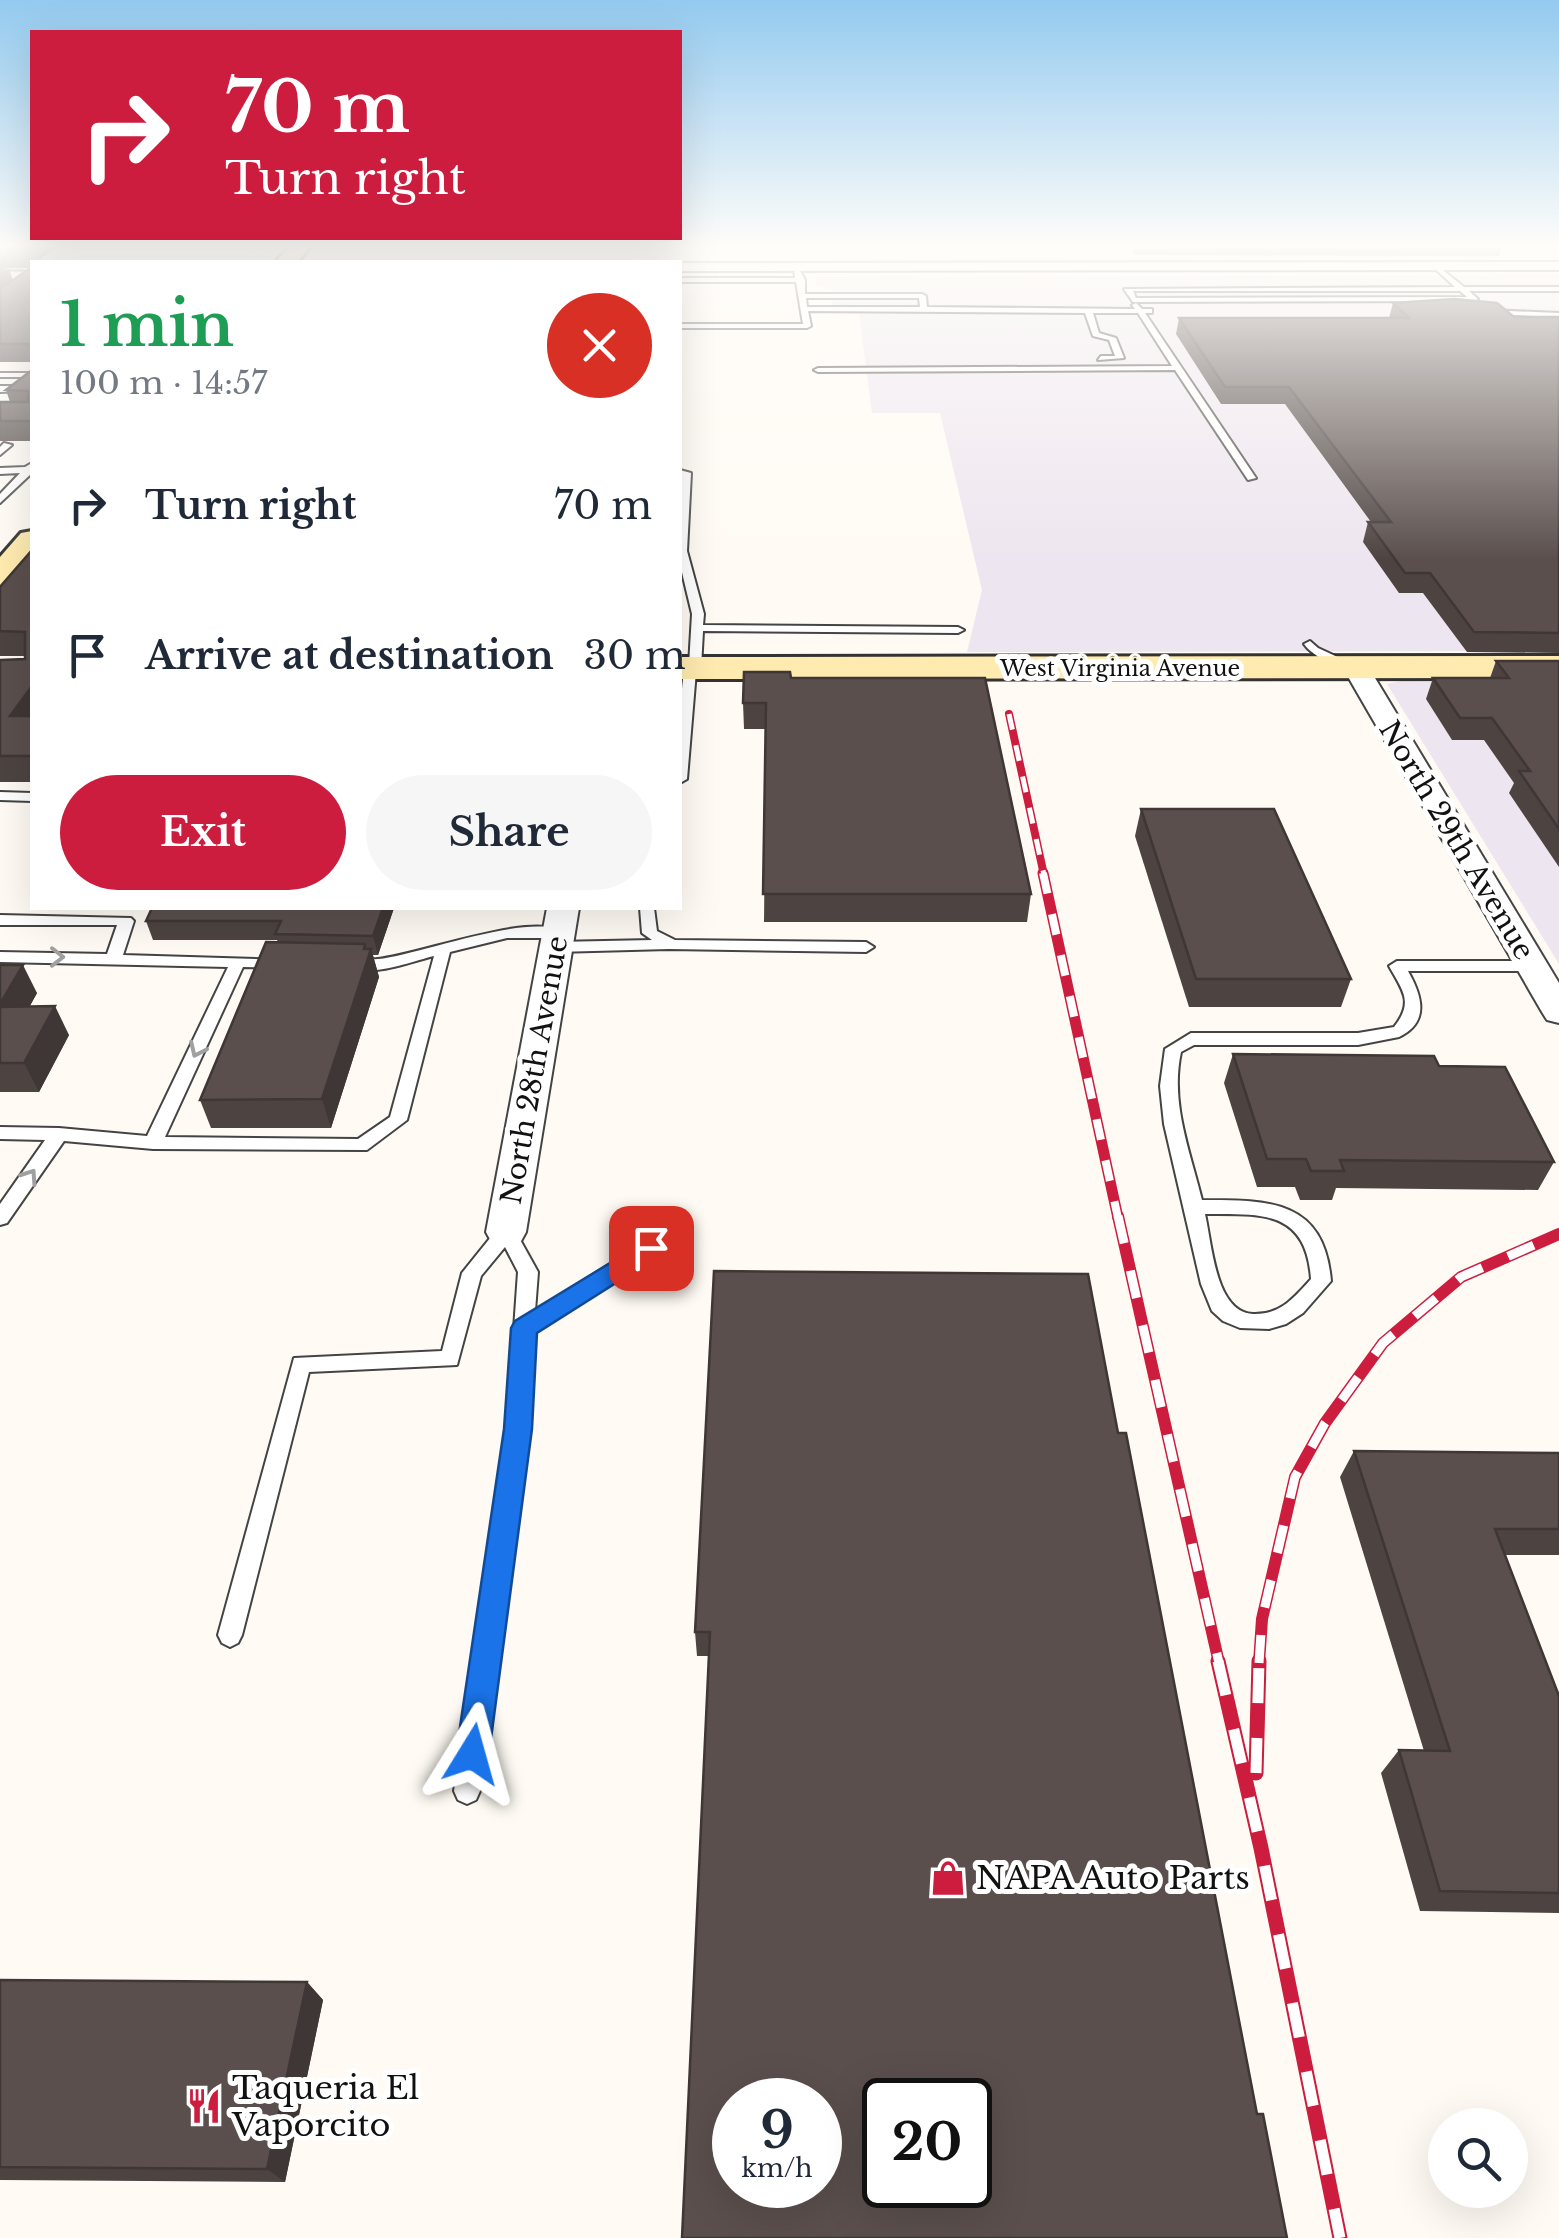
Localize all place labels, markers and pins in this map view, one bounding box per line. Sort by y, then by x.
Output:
pin [609,1206,694,1291]
place label: NAPA Auto Parts [976,1858,1250,1898]
shop icon: NAPA Auto Parts [929,1859,967,1897]
place label: Taqueria El Vaporcito [231,2068,419,2145]
restaurant icon: Taqueria El Vaporcito [185,2087,223,2125]

